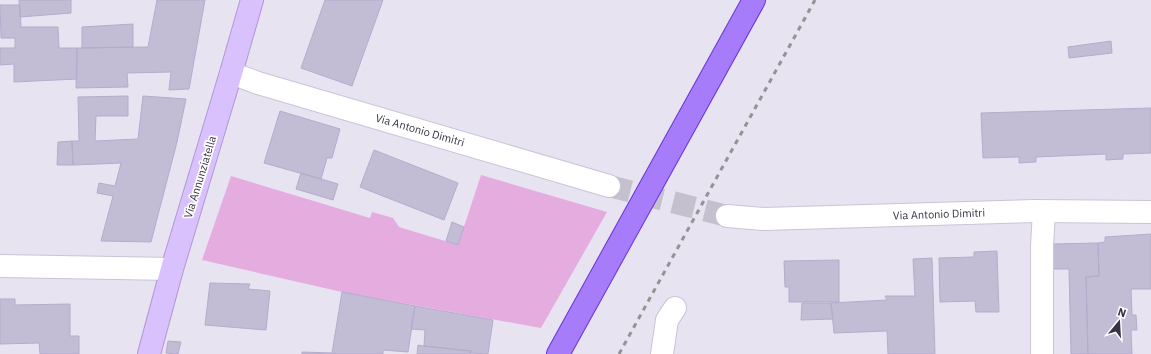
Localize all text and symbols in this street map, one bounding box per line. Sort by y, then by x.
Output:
street label: Via Antonio Dimitri [374,111,466,149]
street label: Via Annunziatella [181,134,219,220]
street label: Via Antonio Dimitri [893,205,985,223]
north arrow [1099,302,1139,342]
text: N [1116,305,1128,320]

